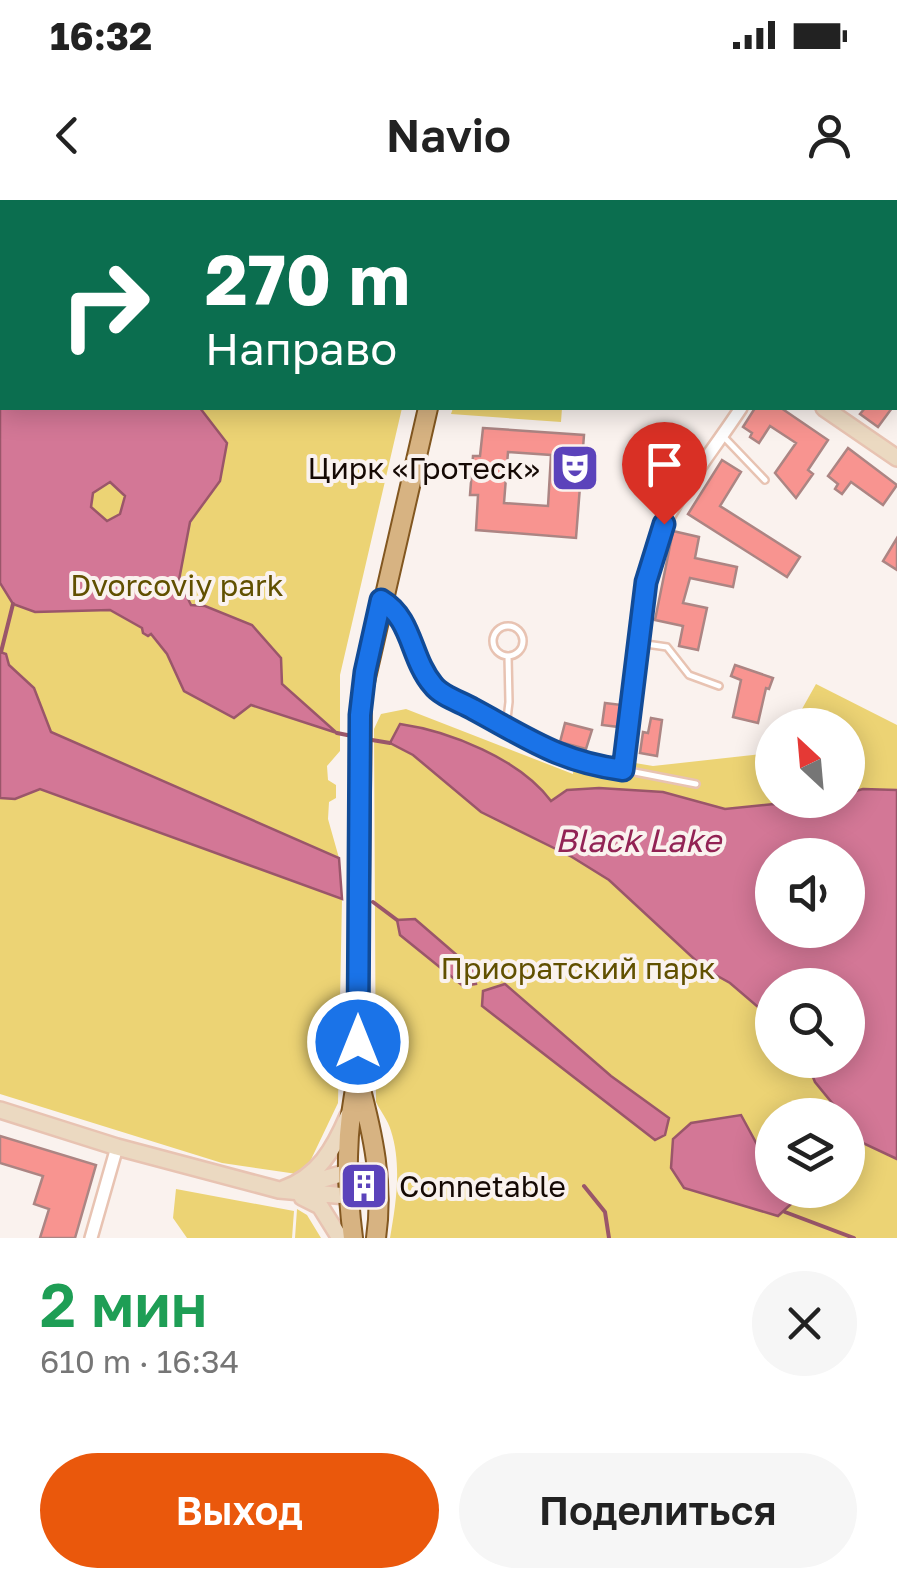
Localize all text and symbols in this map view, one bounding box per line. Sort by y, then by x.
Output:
text: 16:32 [50,13,152,58]
icon: back [40,108,95,163]
text: Navio [386,108,511,162]
icon: person [802,108,857,163]
text: 270 m [205,236,410,320]
icon: right [40,240,170,370]
text: Направо [205,321,397,375]
pin [622,422,707,525]
icon: arrive [637,437,692,492]
theatre icon: Цирк «Гротеск» [549,442,601,494]
place label: Цирк «Гротеск» [308,450,540,486]
park label: Dvorcoviy park [70,567,284,603]
north arrow [755,708,865,818]
map controls [755,708,865,1208]
water label: Black Lake [555,821,723,859]
button: sound [755,838,865,948]
park label: Приоратский парк [440,950,716,986]
button: search [755,968,865,1078]
position arrow [306,990,410,1094]
button: layers [755,1098,865,1208]
building icon: Connetable [338,1160,390,1212]
place label: Connetable [399,1168,566,1204]
text: 2 мин [40,1268,207,1340]
button: close [752,1271,857,1376]
text: 610 m · 16:34 [40,1342,239,1380]
button: Выход [40,1453,439,1568]
button: Поделиться [459,1453,857,1568]

